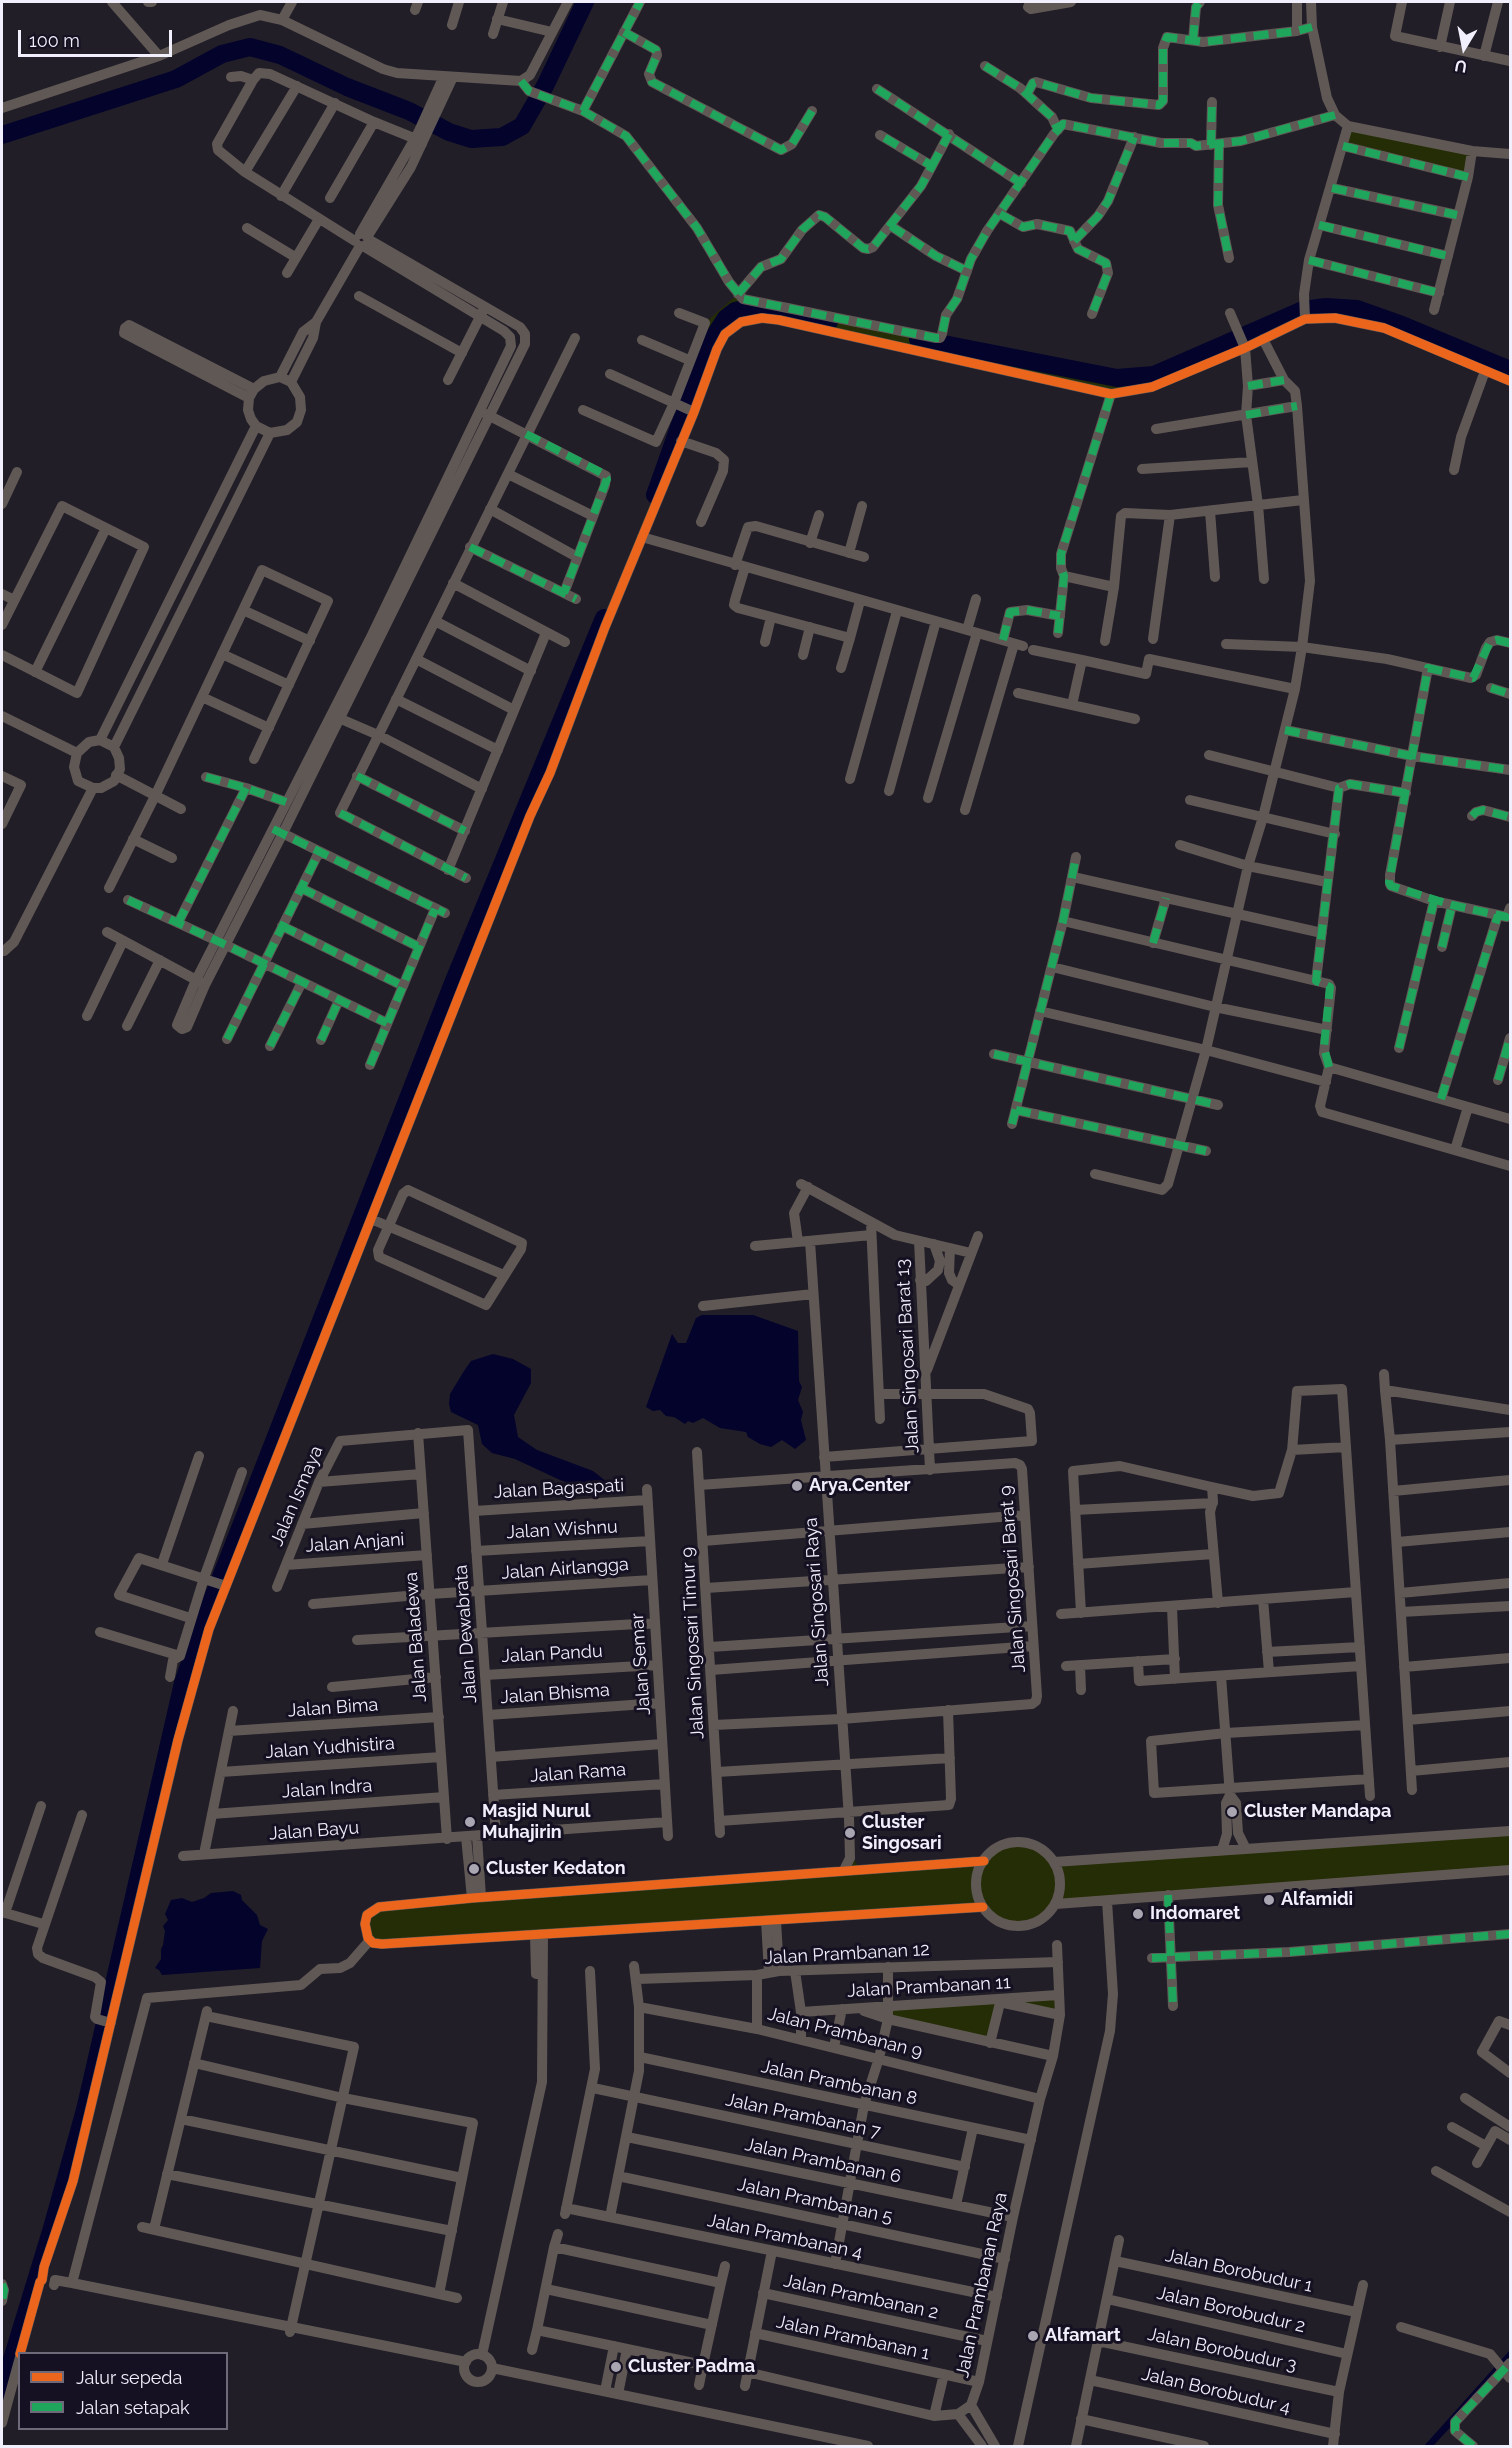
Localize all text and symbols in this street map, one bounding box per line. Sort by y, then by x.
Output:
scale bar [21,18,176,56]
north arrow [1434,18,1494,78]
text: 100 m [29,30,80,51]
text: U [1453,56,1468,77]
street label: Jalan Singosari Barat 13 [892,1258,924,1454]
street label: Jalan Ismaya [266,1443,328,1549]
street label: Jalan Bagaspati [493,1475,625,1503]
place label: Arya.Center [809,1475,910,1497]
marker: Arya.Center [790,1479,804,1493]
street label: Jalan Singosari Barat 9 [996,1485,1030,1673]
street label: Jalan Wishnu [506,1516,618,1544]
street label: Jalan Singosari Raya [800,1517,834,1687]
street label: Jalan Anjani [305,1529,405,1557]
street label: Jalan Singosari Timur 9 [677,1546,709,1740]
street label: Jalan Airlangga [501,1554,629,1584]
street label: Jalan Dewabrata [450,1564,482,1704]
street label: Jalan Baladewa [401,1571,431,1703]
street label: Jalan Semar [627,1612,655,1716]
street label: Jalan Pandu [501,1641,603,1667]
street label: Jalan Bhisma [500,1679,610,1709]
street label: Jalan Bima [287,1694,379,1722]
street label: Jalan Yudhistira [265,1733,395,1763]
street label: Jalan Rama [529,1759,627,1787]
street label: Jalan Indra [281,1775,373,1803]
place label: Masjid Nurul Muhajirin [482,1801,591,1844]
place label: Cluster Mandapa [1244,1801,1391,1823]
marker: Cluster Mandapa [1225,1805,1239,1819]
place label: Cluster Singosari [862,1812,942,1854]
marker: Masjid Nurul Muhajirin [463,1815,477,1829]
street label: Jalan Bayu [268,1817,360,1845]
marker: Cluster Singosari [843,1826,857,1840]
place label: Cluster Kedaton [486,1858,626,1880]
marker: Cluster Kedaton [467,1862,481,1876]
place label: Alfamidi [1281,1889,1353,1911]
marker: Alfamidi [1262,1893,1276,1907]
place label: Indomaret [1150,1903,1240,1925]
marker: Indomaret [1131,1907,1145,1921]
street label: Jalan Prambanan 12 [764,1939,930,1969]
street label: Jalan Prambanan 11 [847,1972,1011,2002]
street label: Jalan Prambanan 9 [765,2003,925,2063]
street label: Jalan Prambanan 8 [759,2056,919,2110]
street label: Jalan Prambanan 7 [724,2089,882,2143]
street label: Jalan Prambanan 6 [743,2134,903,2188]
street label: Jalan Prambanan 5 [735,2174,895,2228]
street label: Jalan Prambanan Raya [952,2190,1012,2380]
street label: Jalan Prambanan 4 [705,2210,865,2264]
street label: Jalan Borobudur 1 [1163,2245,1315,2297]
street label: Jalan Prambanan 2 [782,2270,940,2324]
street label: Jalan Borobudur 2 [1155,2282,1307,2338]
street label: Jalan Prambanan 1 [774,2311,932,2365]
street label: Jalan Borobudur 3 [1146,2324,1298,2376]
place label: Alfamart [1045,2325,1121,2347]
marker: Alfamart [1026,2329,1040,2343]
legend [18,2352,228,2430]
place label: Cluster Padma [628,2356,755,2378]
marker: Cluster Padma [609,2360,623,2374]
street label: Jalan Borobudur 4 [1140,2363,1292,2419]
text: Jalur sepeda [76,2367,182,2388]
text: Jalan setapak [76,2397,190,2418]

